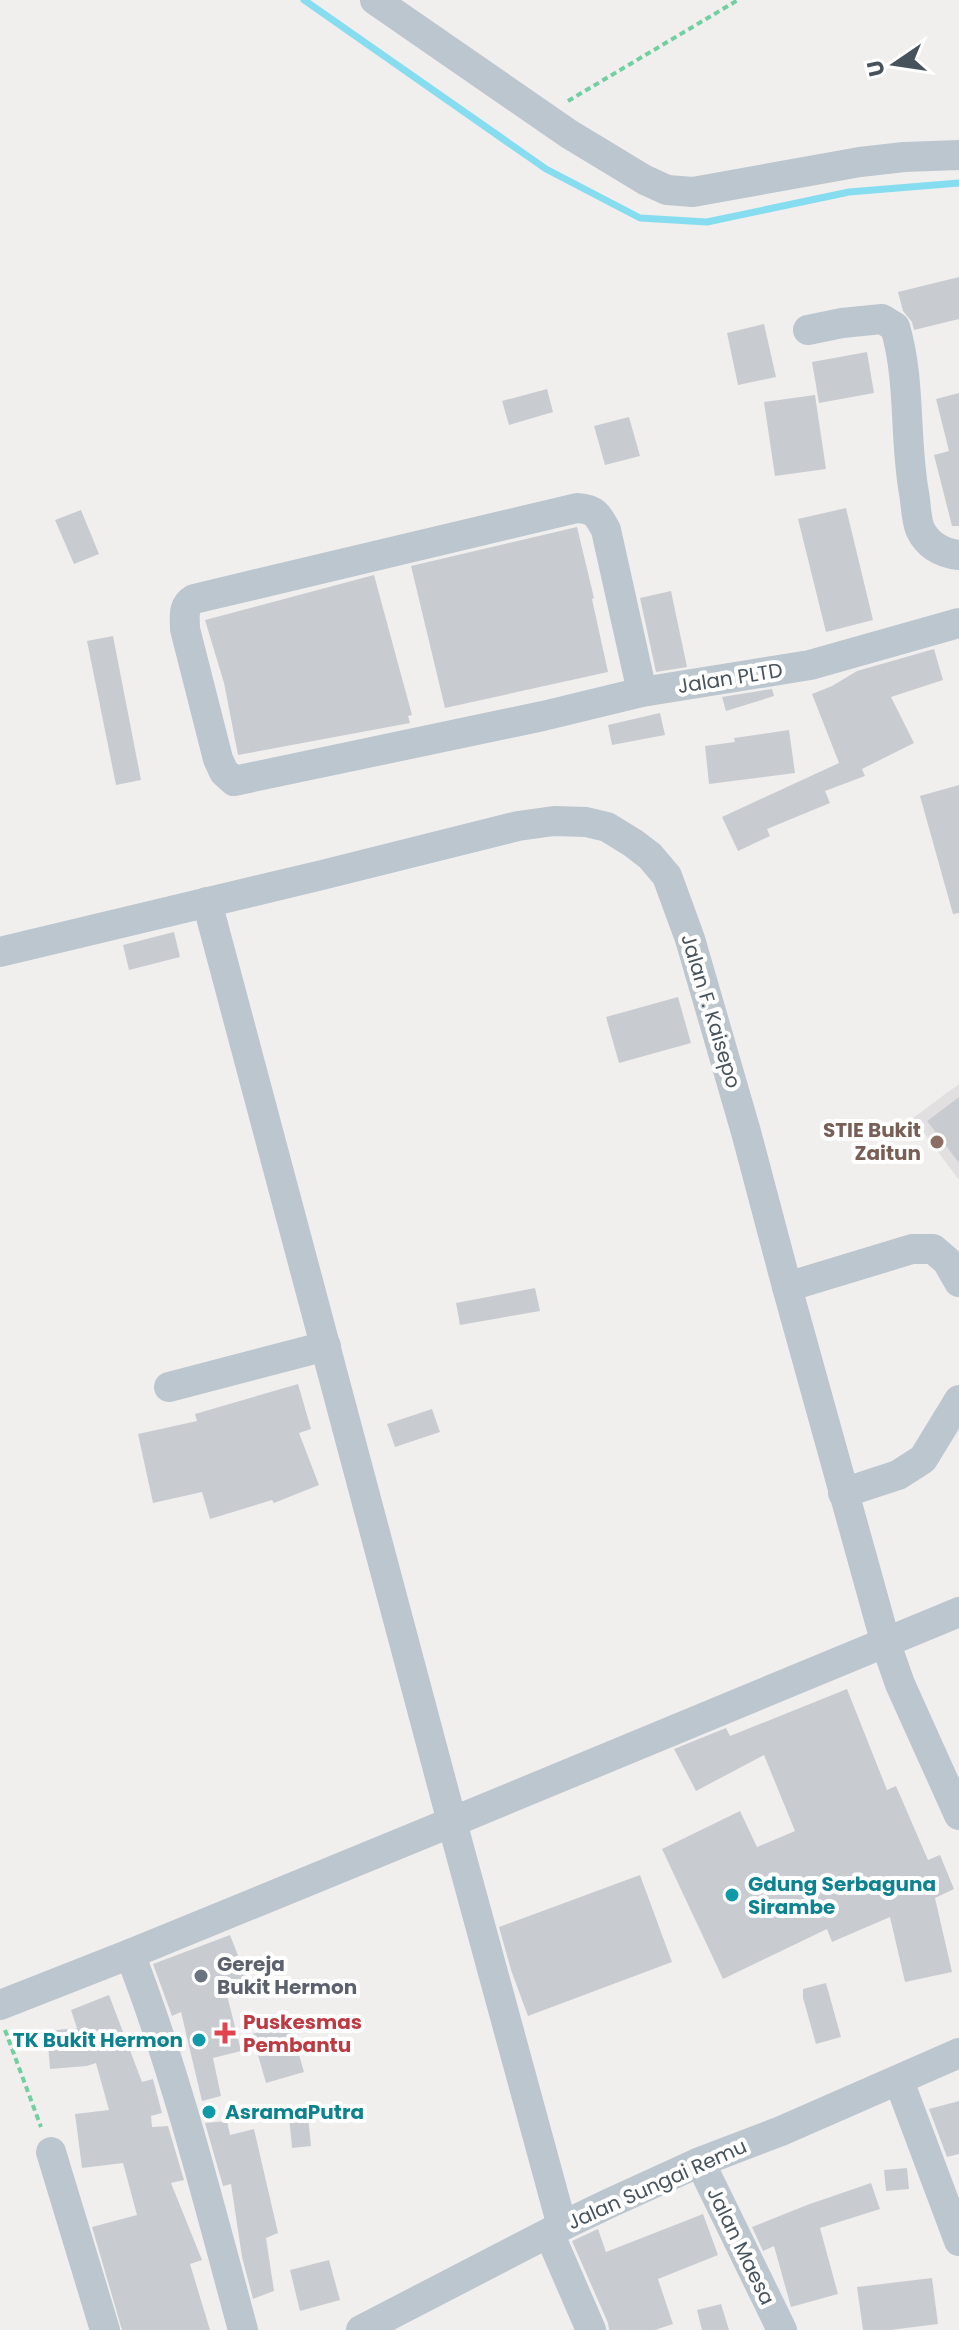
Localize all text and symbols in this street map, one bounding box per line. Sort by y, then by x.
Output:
north arrow [855,24,935,104]
text: U [859,57,893,79]
street label: Jalan PLTD [676,656,784,700]
street label: Jalan F. Kaisepo [674,930,748,1092]
place label: STIE Bukit Zaitun [823,1116,921,1167]
marker: STIE Bukit Zaitun [928,1133,946,1151]
place label: Gdung Serbaguna Sirambe [748,1870,936,1921]
marker: Gdung Serbaguna Sirambe [723,1886,741,1904]
place label: Gereja Bukit Hermon [217,1950,357,2001]
marker: Gereja Bukit Hermon [192,1967,210,1985]
place label: Puskesmas Pembantu [243,2008,362,2059]
marker: Puskesmas Pembantu [214,2022,236,2044]
place label: TK Bukit Hermon [13,2026,183,2054]
marker: TK Bukit Hermon [190,2031,208,2049]
place label: AsramaPutra [225,2098,364,2126]
marker: AsramaPutra [200,2103,218,2121]
street label: Jalan Sungai Remu [563,2132,751,2236]
street label: Jalan Maesa [700,2182,782,2310]

